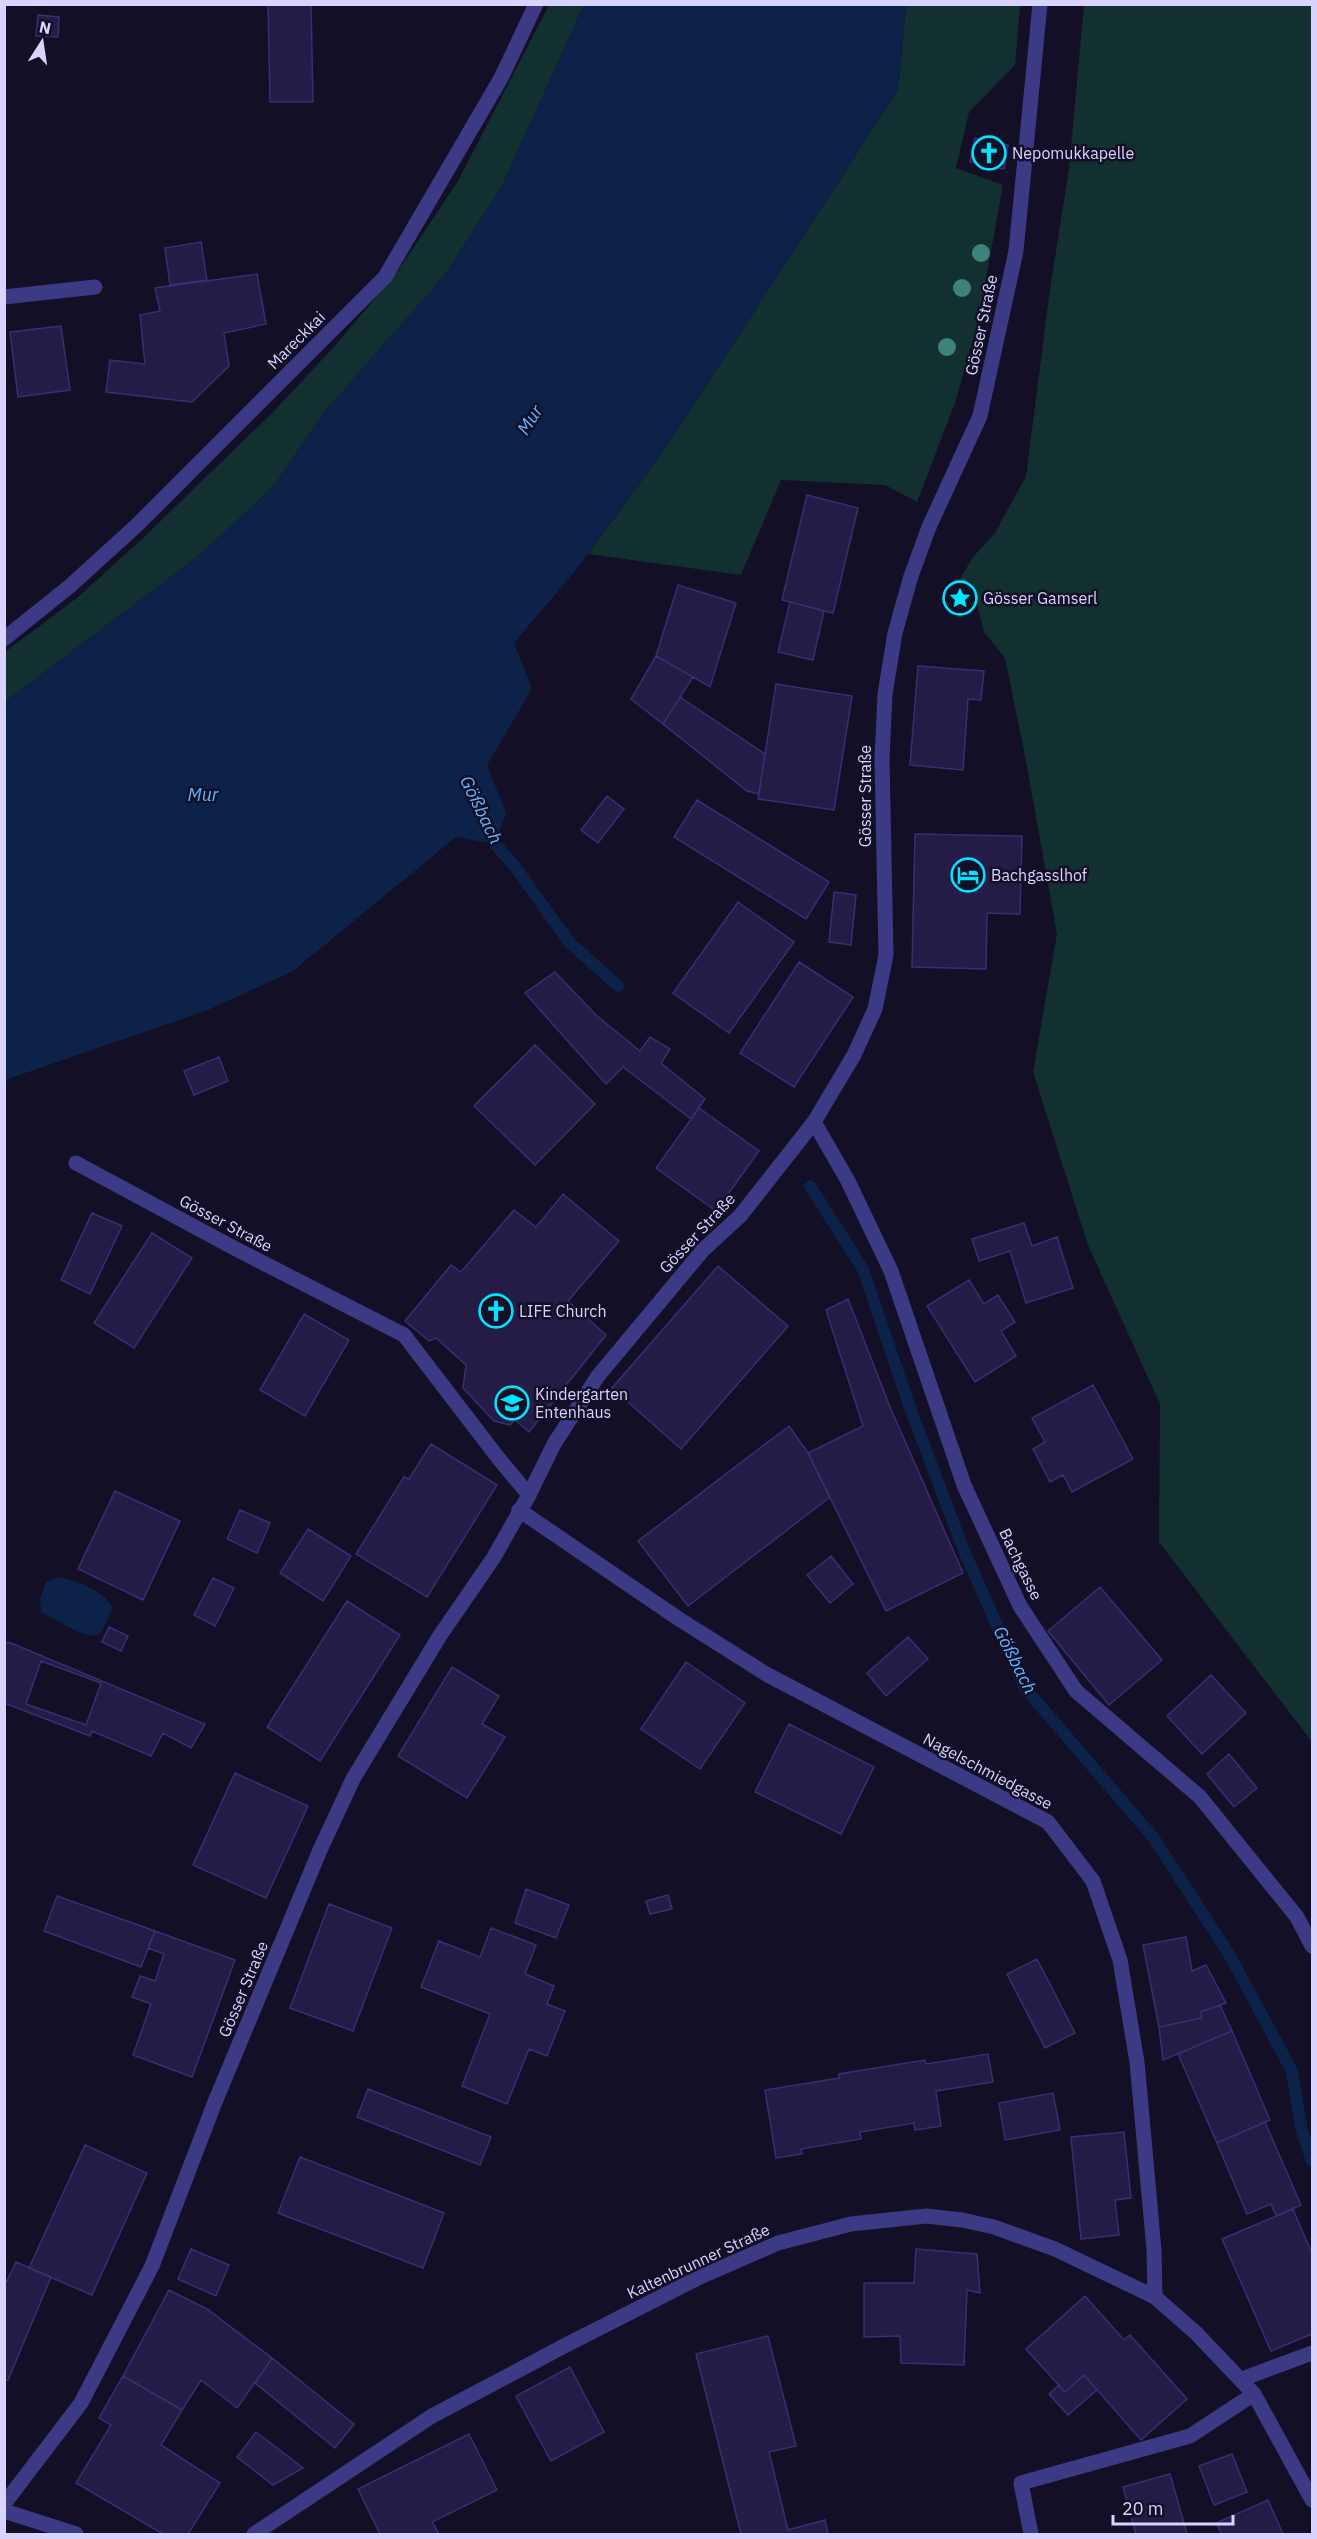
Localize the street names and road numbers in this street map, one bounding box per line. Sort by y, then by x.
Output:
street label: Gösser Straße [961,273,1001,377]
street label: Mareckkai [263,307,329,373]
street label: Gösser Straße [855,745,875,847]
street label: Gösser Straße [655,1189,739,1277]
street label: Gösser Straße [176,1190,276,1256]
street label: Bachgasse [995,1525,1047,1603]
street label: Nagelschmiedgasse [920,1728,1056,1814]
street label: Gösser Straße [214,1938,272,2040]
street label: Kaltenbrunner Straße [623,2219,773,2303]

